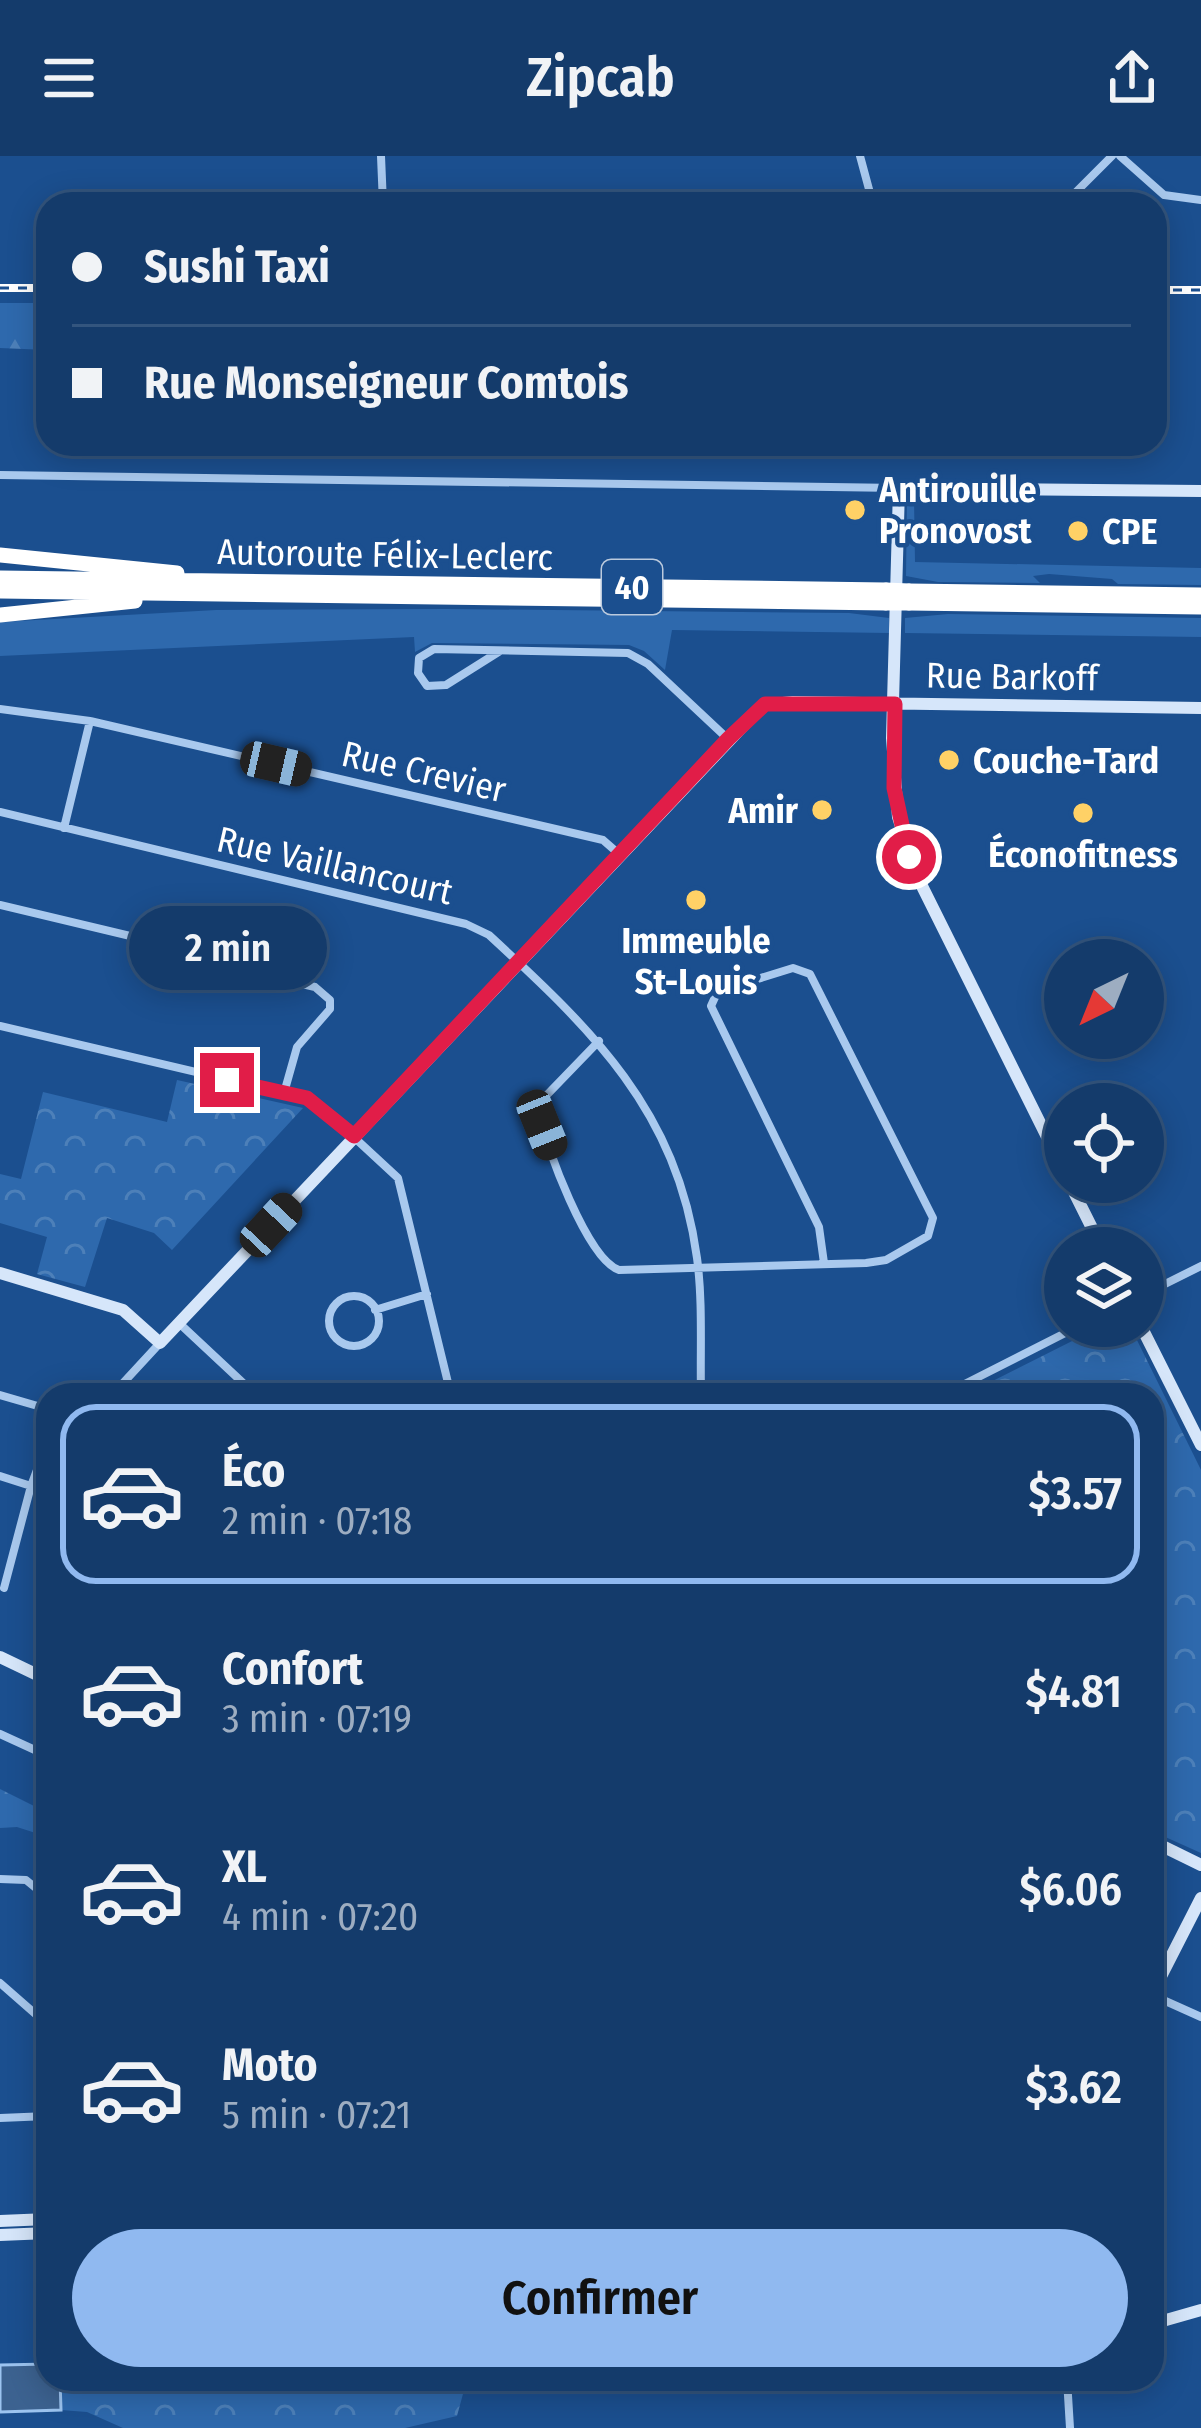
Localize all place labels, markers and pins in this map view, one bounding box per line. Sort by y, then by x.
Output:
place label: Antirouille Pronovost [878,468,1037,553]
marker: Antirouille Pronovost [842,497,868,523]
place label: CPE [1102,510,1158,554]
marker: CPE [1065,518,1091,544]
place label: Couche-Tard [973,739,1159,783]
marker: Couche-Tard [936,747,962,773]
place label: Amir [727,789,799,833]
marker: Amir [809,797,835,823]
marker: Éconofitness [1070,800,1096,826]
place label: Éconofitness [988,832,1178,877]
marker: Immeuble St-Louis [683,887,709,913]
place label: Immeuble St-Louis [621,919,771,1004]

